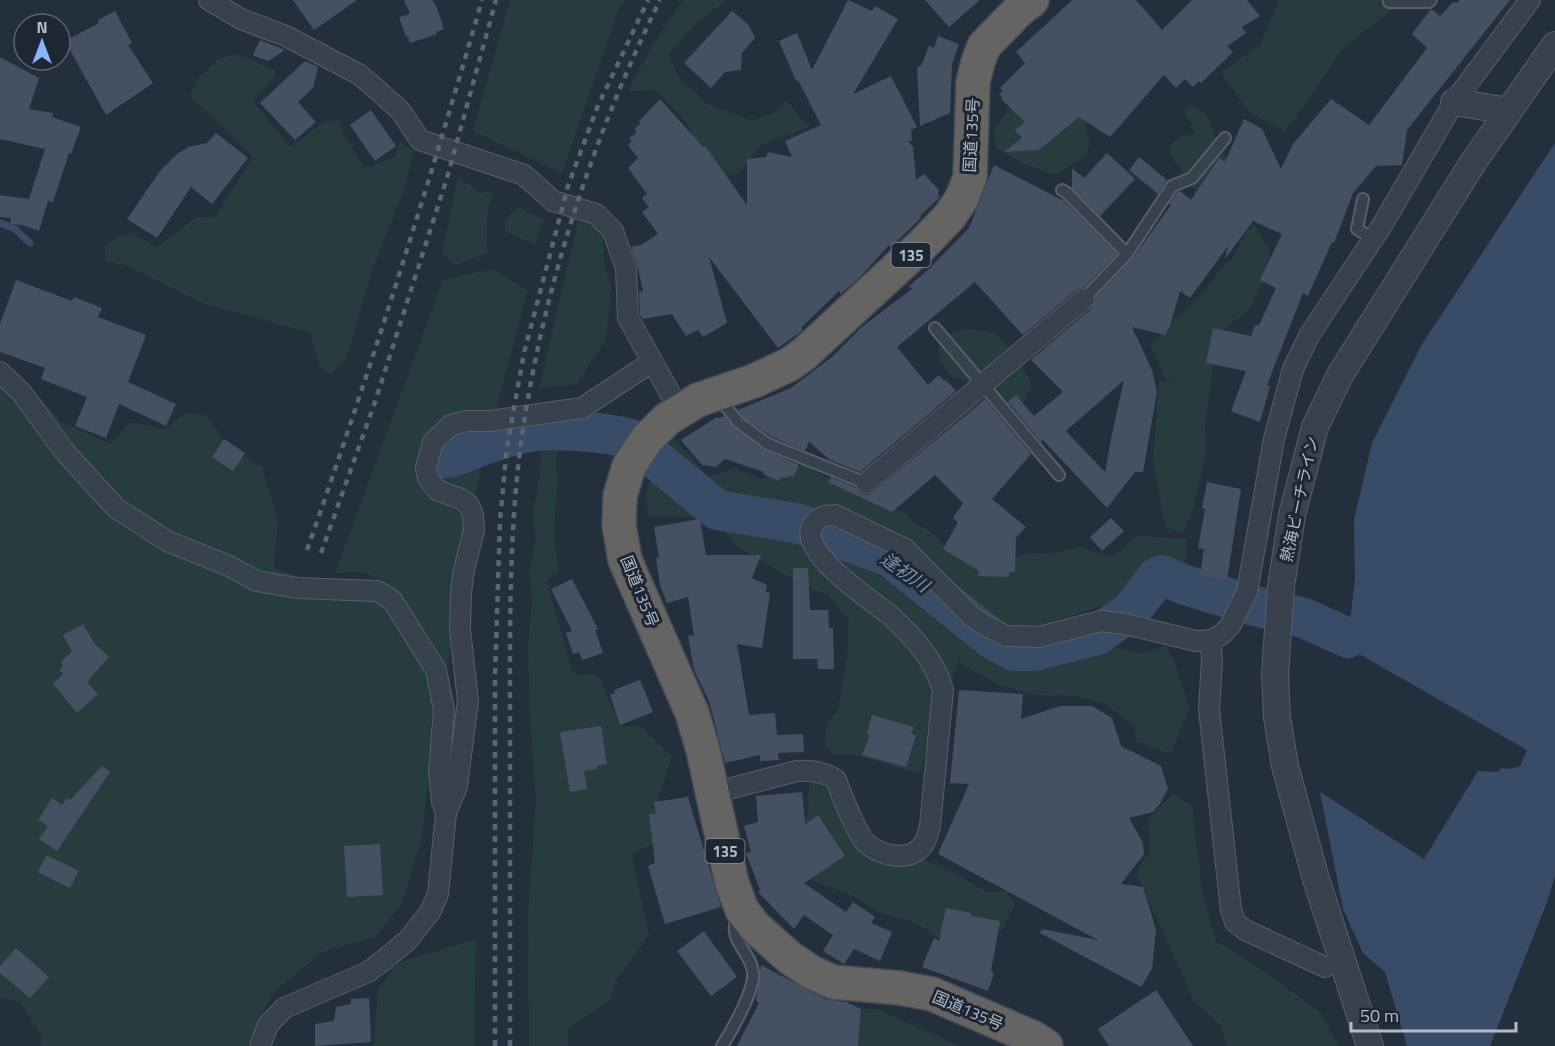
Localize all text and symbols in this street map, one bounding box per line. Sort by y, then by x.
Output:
north arrow [12,12,72,72]
text: N [36,15,48,39]
street label: 国道135号 [957,97,985,173]
road number: 135 [892,243,930,267]
street label: 熱海ビーチライン [1274,434,1324,564]
water label: 逢初川 [875,545,936,600]
street label: 国道135号 [615,552,665,630]
road number: 135 [706,839,744,863]
street label: 国道135号 [929,984,1007,1036]
scale bar [1351,995,1516,1033]
text: 50 m [1360,1002,1399,1029]

